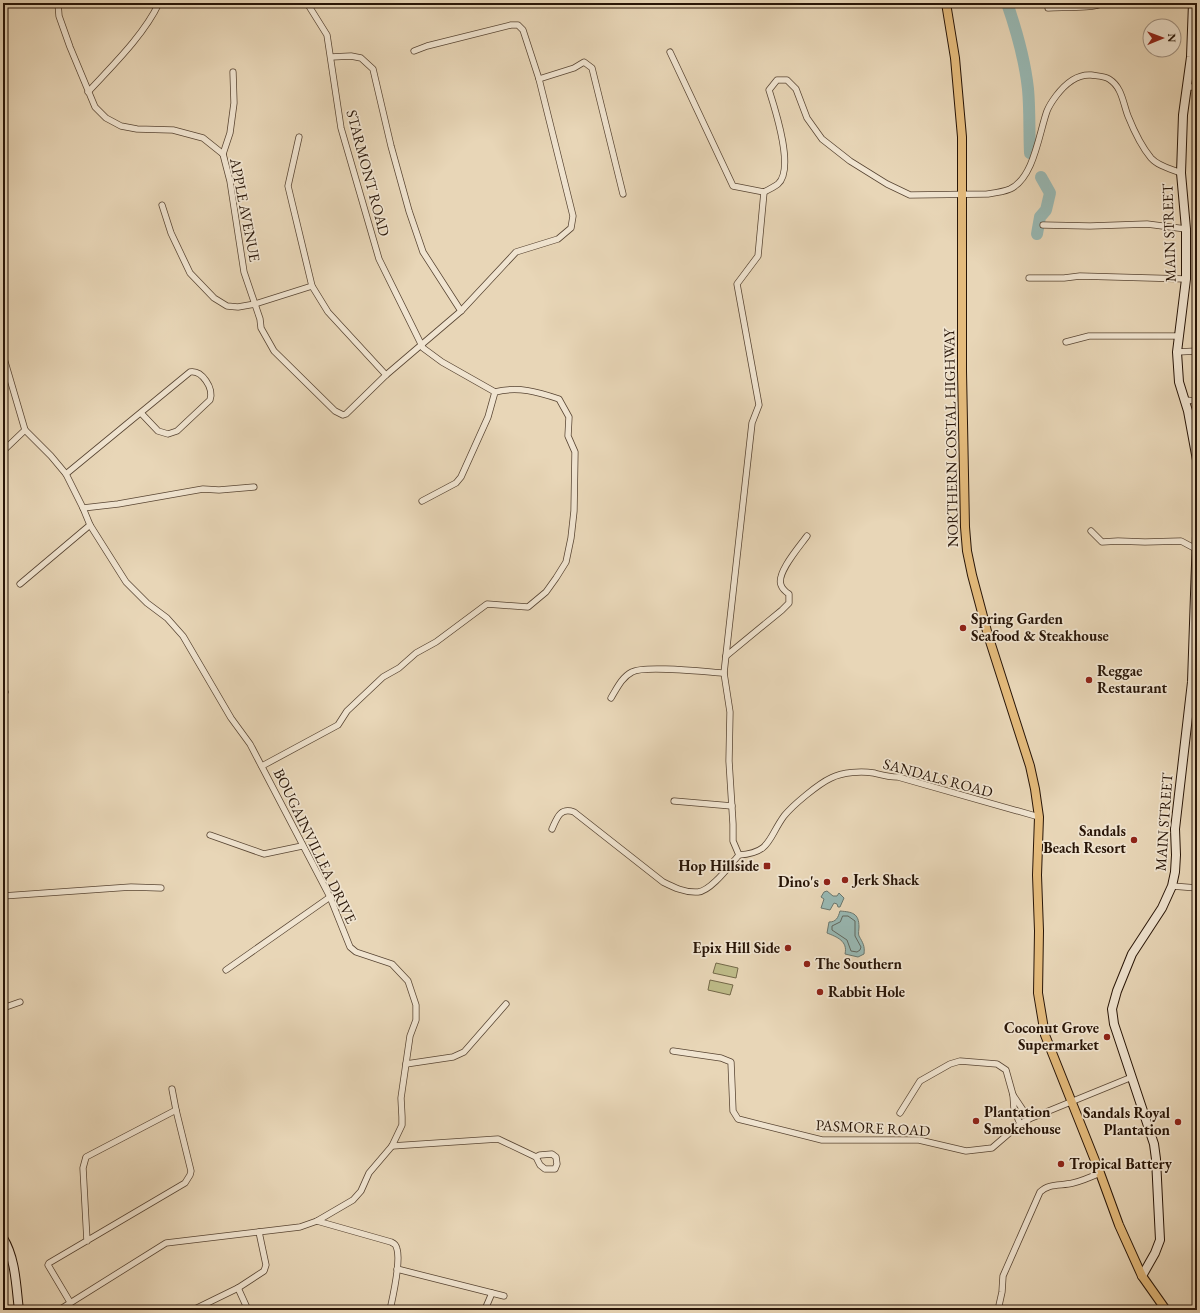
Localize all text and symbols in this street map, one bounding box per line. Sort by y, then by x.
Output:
north arrow [1142,18,1182,58]
text: N [1165,33,1179,42]
street label: STARMONT ROAD [342,108,394,238]
street label: APPLE AVENUE [226,155,265,264]
street label: MAIN STREET [1157,182,1180,283]
street label: NORTHERN COSTAL HIGHWAY [939,327,962,548]
place label: Spring Garden Seafood & Steakhouse [971,609,1109,645]
marker: Spring Garden Seafood & Steakhouse [958,623,968,633]
place label: Reggae Restaurant [1097,661,1168,697]
marker: Reggae Restaurant [1084,675,1094,685]
street label: SANDALS ROAD [881,754,995,801]
street label: BOUGAINVILLEA DRIVE [270,765,361,927]
street label: MAIN STREET [1151,771,1176,872]
place label: Sandals Beach Resort [1043,821,1126,857]
marker: Sandals Beach Resort [1129,835,1139,845]
place label: Hop Hillside [679,856,759,875]
marker: Hop Hillside [762,861,772,871]
place label: Jerk Shack [851,870,920,889]
place label: Dino's [778,872,819,891]
marker: Jerk Shack [840,875,850,885]
marker: Dino's [822,877,832,887]
place label: Epix Hill Side [693,938,780,957]
marker: Epix Hill Side [783,943,793,953]
place label: The Southern [815,954,903,973]
marker: The Southern [802,959,812,969]
place label: Rabbit Hole [828,982,905,1001]
marker: Rabbit Hole [815,987,825,997]
place label: Coconut Grove Supermarket [1004,1018,1099,1054]
marker: Coconut Grove Supermarket [1102,1032,1112,1042]
place label: Plantation Smokehouse [984,1102,1061,1138]
place label: Sandals Royal Plantation [1083,1103,1171,1139]
street label: PASMORE ROAD [815,1115,931,1140]
marker: Plantation Smokehouse [971,1116,981,1126]
marker: Sandals Royal Plantation [1173,1117,1183,1127]
place label: Tropical Battery [1069,1154,1173,1173]
marker: Tropical Battery [1056,1159,1066,1169]

